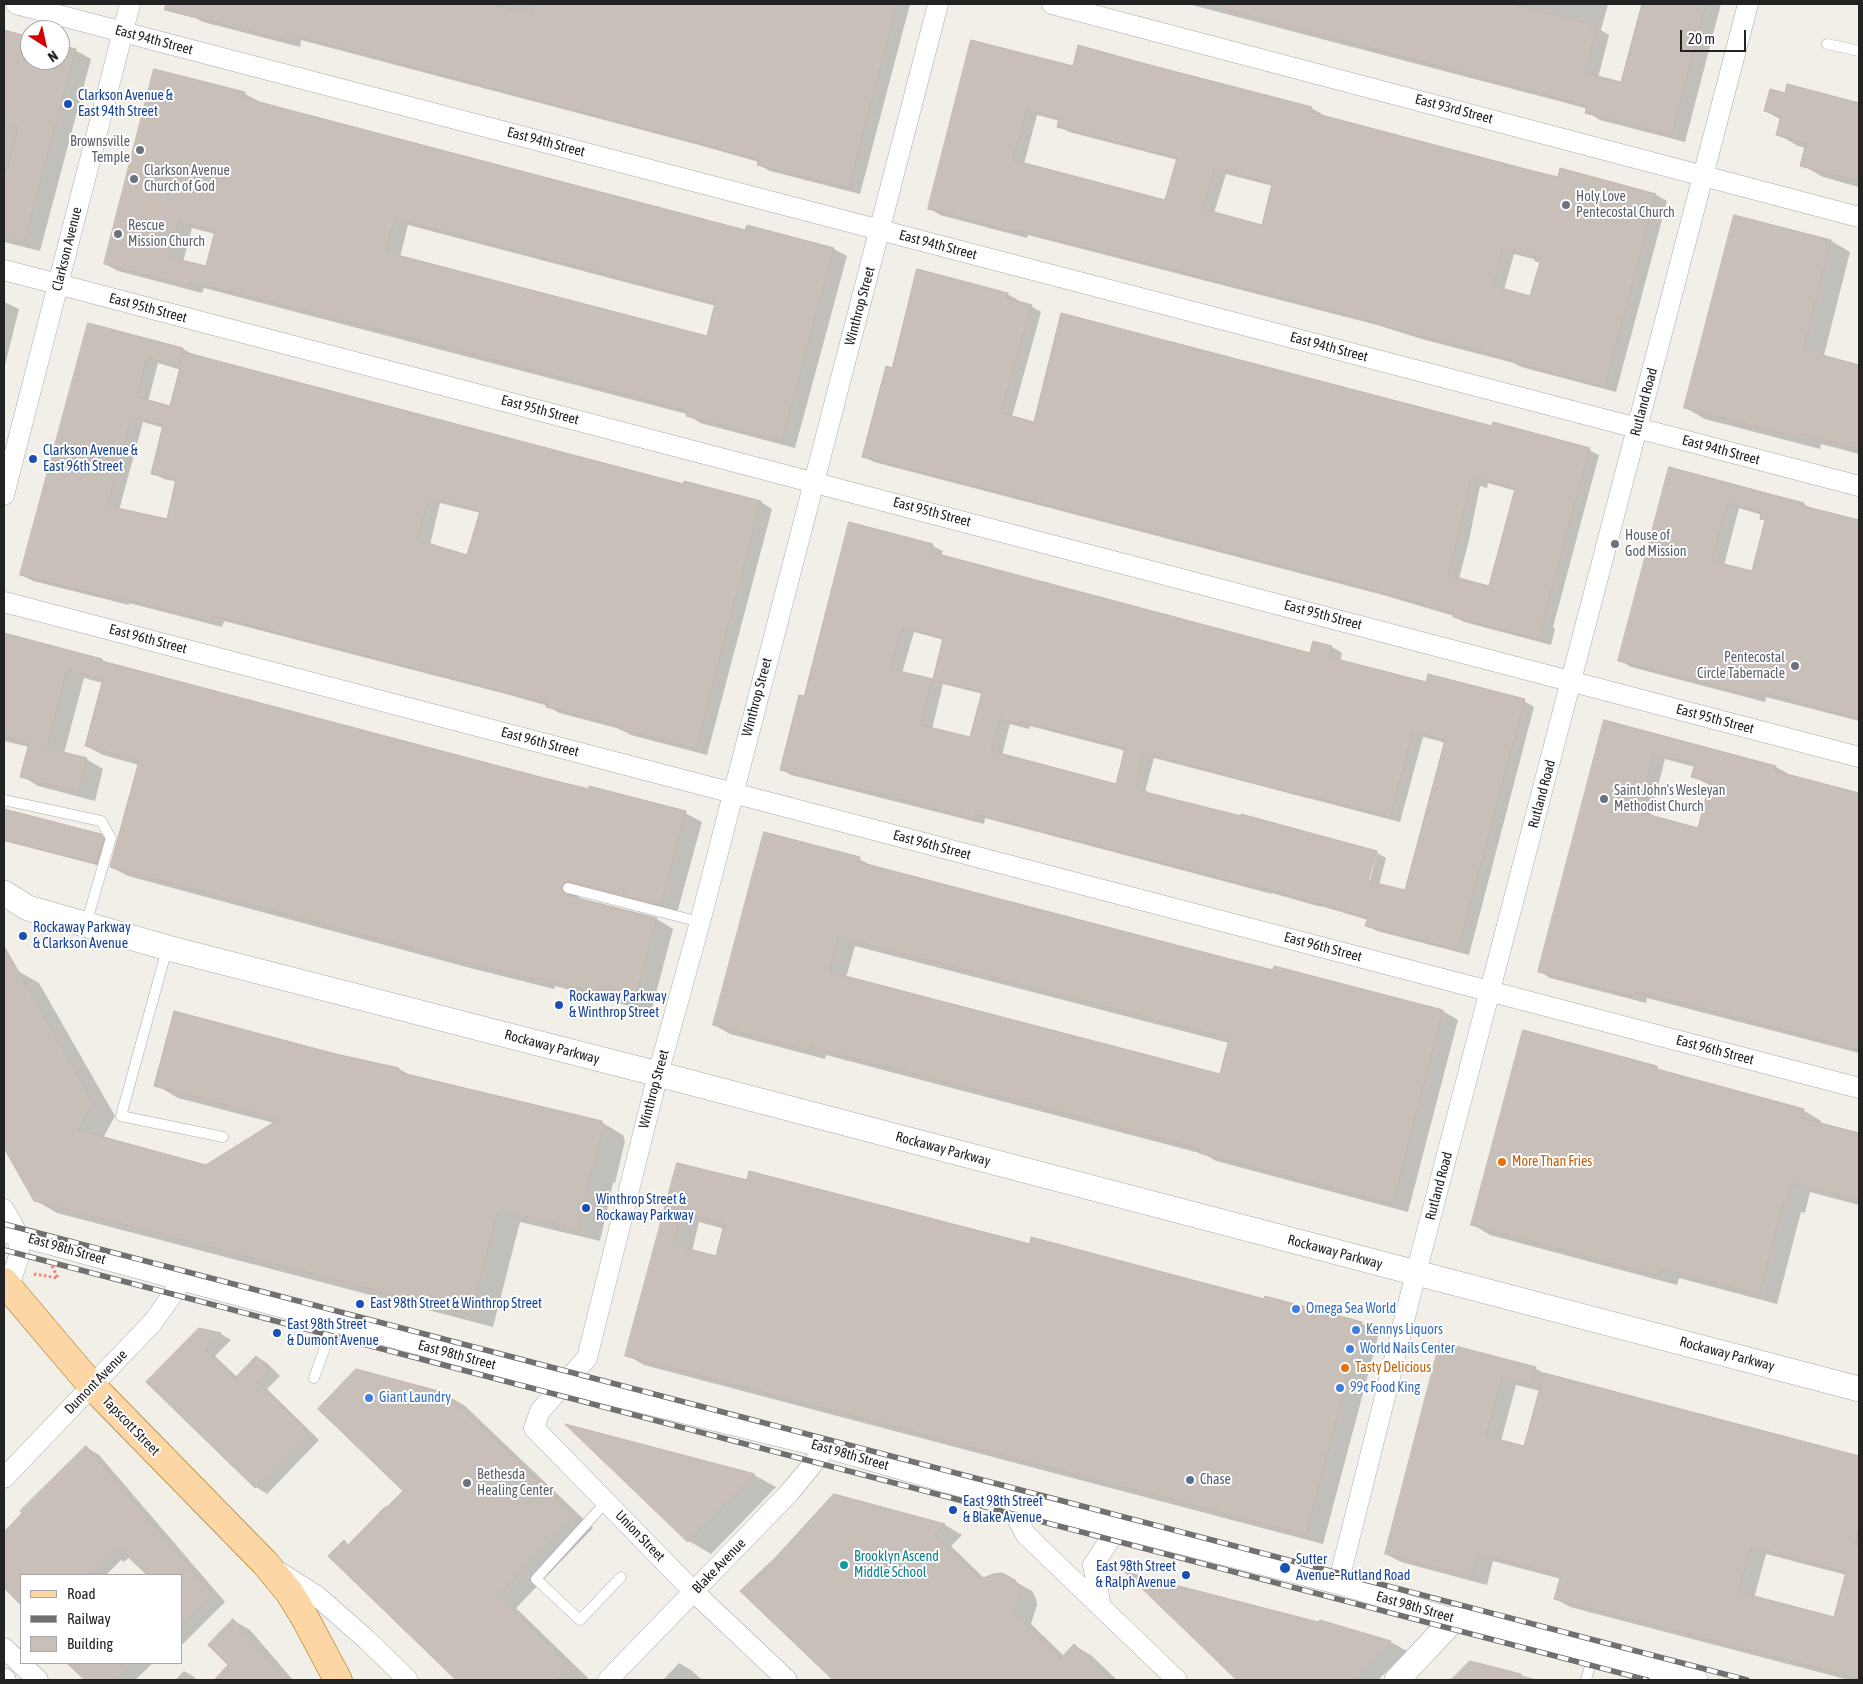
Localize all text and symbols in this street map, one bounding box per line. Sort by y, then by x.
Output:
north arrow [20,20,70,70]
scale bar [1683,20,1749,52]
street label: East 94th Street [113,22,195,58]
text: 20 m [1688,30,1715,47]
text: N [45,48,61,65]
place label: Clarkson Avenue & East 94th Street [78,88,173,120]
street label: East 93rd Street [1413,91,1495,127]
marker: Clarkson Avenue & East 94th Street [62,98,74,110]
street label: East 94th Street [505,124,587,160]
place label: Brownsville Temple [70,134,130,166]
marker: Brownsville Temple [134,144,146,156]
place label: Clarkson Avenue Church of God [144,163,230,196]
marker: Clarkson Avenue Church of God [128,173,140,185]
place label: Holy Love Pentecostal Church [1576,189,1675,222]
marker: Holy Love Pentecostal Church [1560,199,1572,211]
street label: Clarkson Avenue [48,205,86,293]
place label: Rescue Mission Church [128,218,205,250]
street label: East 94th Street [897,227,979,263]
marker: Rescue Mission Church [112,228,124,240]
street label: Winthrop Street [841,265,879,347]
street label: East 95th Street [107,290,189,326]
street label: East 94th Street [1288,329,1370,365]
street label: Rutland Road [1627,366,1661,438]
street label: East 95th Street [499,392,581,428]
street label: East 94th Street [1680,432,1762,468]
place label: Clarkson Avenue & East 96th Street [43,443,138,476]
marker: Clarkson Avenue & East 96th Street [27,453,39,465]
street label: East 95th Street [891,494,973,530]
place label: House of God Mission [1625,528,1687,560]
marker: House of God Mission [1609,538,1621,550]
street label: East 95th Street [1282,597,1364,633]
street label: East 96th Street [107,621,189,657]
place label: Pentecostal Circle Tabernacle [1697,650,1785,682]
street label: Winthrop Street [738,656,776,738]
marker: Pentecostal Circle Tabernacle [1789,660,1801,672]
street label: East 95th Street [1674,701,1756,737]
street label: East 96th Street [499,724,581,760]
street label: Rutland Road [1525,758,1559,830]
place label: Saint John's Wesleyan Methodist Church [1614,783,1726,816]
marker: Saint John's Wesleyan Methodist Church [1598,793,1610,805]
street label: East 96th Street [891,827,973,863]
place label: Rockaway Parkway & Clarkson Avenue [33,920,131,952]
street label: East 96th Street [1282,929,1364,965]
marker: Rockaway Parkway & Clarkson Avenue [17,930,29,942]
place label: Rockaway Parkway & Winthrop Street [569,989,667,1022]
marker: Rockaway Parkway & Winthrop Street [553,999,565,1011]
street label: Rockaway Parkway [503,1026,601,1068]
street label: East 96th Street [1674,1032,1756,1068]
street label: Winthrop Street [635,1048,673,1130]
street label: Rockaway Parkway [894,1128,992,1170]
street label: Rutland Road [1422,1150,1456,1222]
place label: More Than Fries [1512,1154,1592,1170]
marker: More Than Fries [1496,1156,1508,1168]
place label: Winthrop Street & Rockaway Parkway [596,1192,694,1224]
marker: Winthrop Street & Rockaway Parkway [580,1202,592,1214]
street label: East 98th Street [26,1230,108,1268]
street label: Rockaway Parkway [1286,1231,1384,1273]
place label: East 98th Street & Winthrop Street [370,1296,542,1312]
marker: East 98th Street & Winthrop Street [354,1298,366,1310]
place label: Omega Sea World [1306,1301,1396,1317]
marker: Omega Sea World [1290,1303,1302,1315]
place label: East 98th Street & Dumont Avenue [287,1317,379,1350]
place label: Kennys Liquors [1366,1322,1443,1338]
marker: Kennys Liquors [1350,1324,1362,1336]
marker: East 98th Street & Dumont Avenue [271,1327,283,1339]
street label: Rockaway Parkway [1678,1333,1776,1375]
street label: East 98th Street [416,1337,498,1373]
place label: World Nails Center [1360,1341,1455,1357]
marker: World Nails Center [1344,1343,1356,1355]
street label: Dumont Avenue [61,1346,131,1418]
place label: Tasty Delicious [1355,1360,1431,1376]
marker: Tasty Delicious [1339,1362,1351,1374]
place label: 99¢ Food King [1350,1380,1420,1396]
marker: 99¢ Food King [1334,1382,1346,1394]
place label: Giant Laundry [379,1390,451,1406]
marker: Giant Laundry [363,1392,375,1404]
street label: Tapscott Street [99,1393,163,1459]
street label: East 98th Street [809,1436,891,1474]
place label: Bethesda Healing Center [477,1467,553,1500]
place label: Chase [1200,1472,1231,1488]
marker: Chase [1184,1474,1196,1486]
marker: Bethesda Healing Center [461,1477,473,1489]
place label: East 98th Street & Blake Avenue [963,1494,1043,1526]
marker: East 98th Street & Blake Avenue [947,1504,959,1516]
street label: Union Street [612,1507,668,1565]
street label: Blake Avenue [689,1535,749,1597]
place label: Brooklyn Ascend Middle School [854,1549,939,1581]
place label: Sutter Avenue–Rutland Road [1296,1552,1410,1584]
marker: Brooklyn Ascend Middle School [838,1559,850,1571]
place label: East 98th Street & Ralph Avenue [1095,1559,1176,1591]
marker: Sutter Avenue–Rutland Road [1278,1561,1292,1575]
marker: East 98th Street & Ralph Avenue [1180,1569,1192,1581]
legend [20,1574,182,1664]
text: Road [67,1585,96,1602]
street label: East 98th Street [1374,1588,1456,1626]
text: Railway [67,1610,111,1627]
text: Building [67,1635,113,1652]

